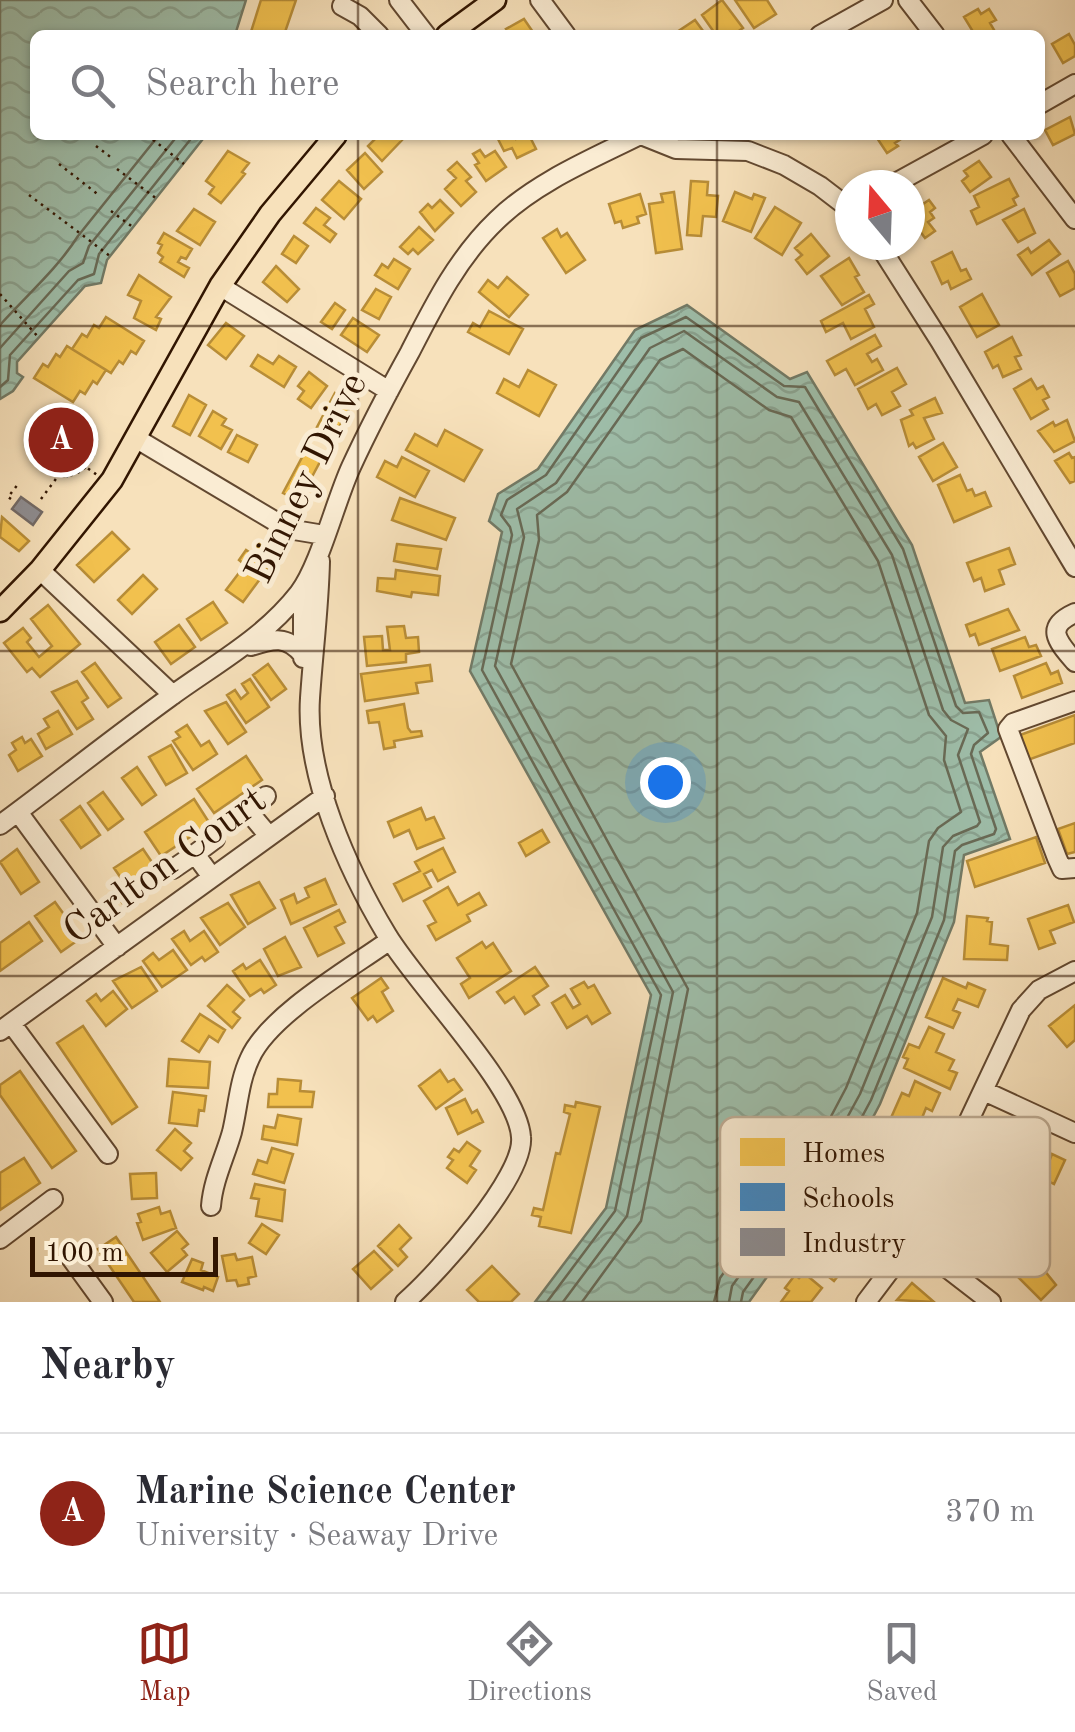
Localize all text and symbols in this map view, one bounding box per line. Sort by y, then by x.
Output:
search box [30,30,1045,140]
icon: search [65,58,120,113]
text: Search here [145,66,340,104]
north arrow [835,170,925,260]
street label: Binney Drive [240,368,376,590]
pin: A [28,402,94,478]
your location [640,757,691,808]
street label: Carlton Court [58,781,274,953]
legend [720,1117,1050,1277]
text: Homes [802,1141,885,1169]
text: Schools [802,1186,894,1214]
text: Industry [802,1231,906,1259]
scale bar [30,1232,218,1276]
text: 100 m [45,1240,124,1268]
text: Nearby [40,1346,176,1388]
text: Marine Science Center [135,1474,516,1512]
text: A [60,1497,85,1529]
text: 370 m [945,1497,1035,1529]
text: University · Seaway Drive [135,1521,498,1553]
tab: Map [137,1616,192,1711]
tab: Directions [467,1616,592,1711]
tab: Saved [866,1616,938,1711]

